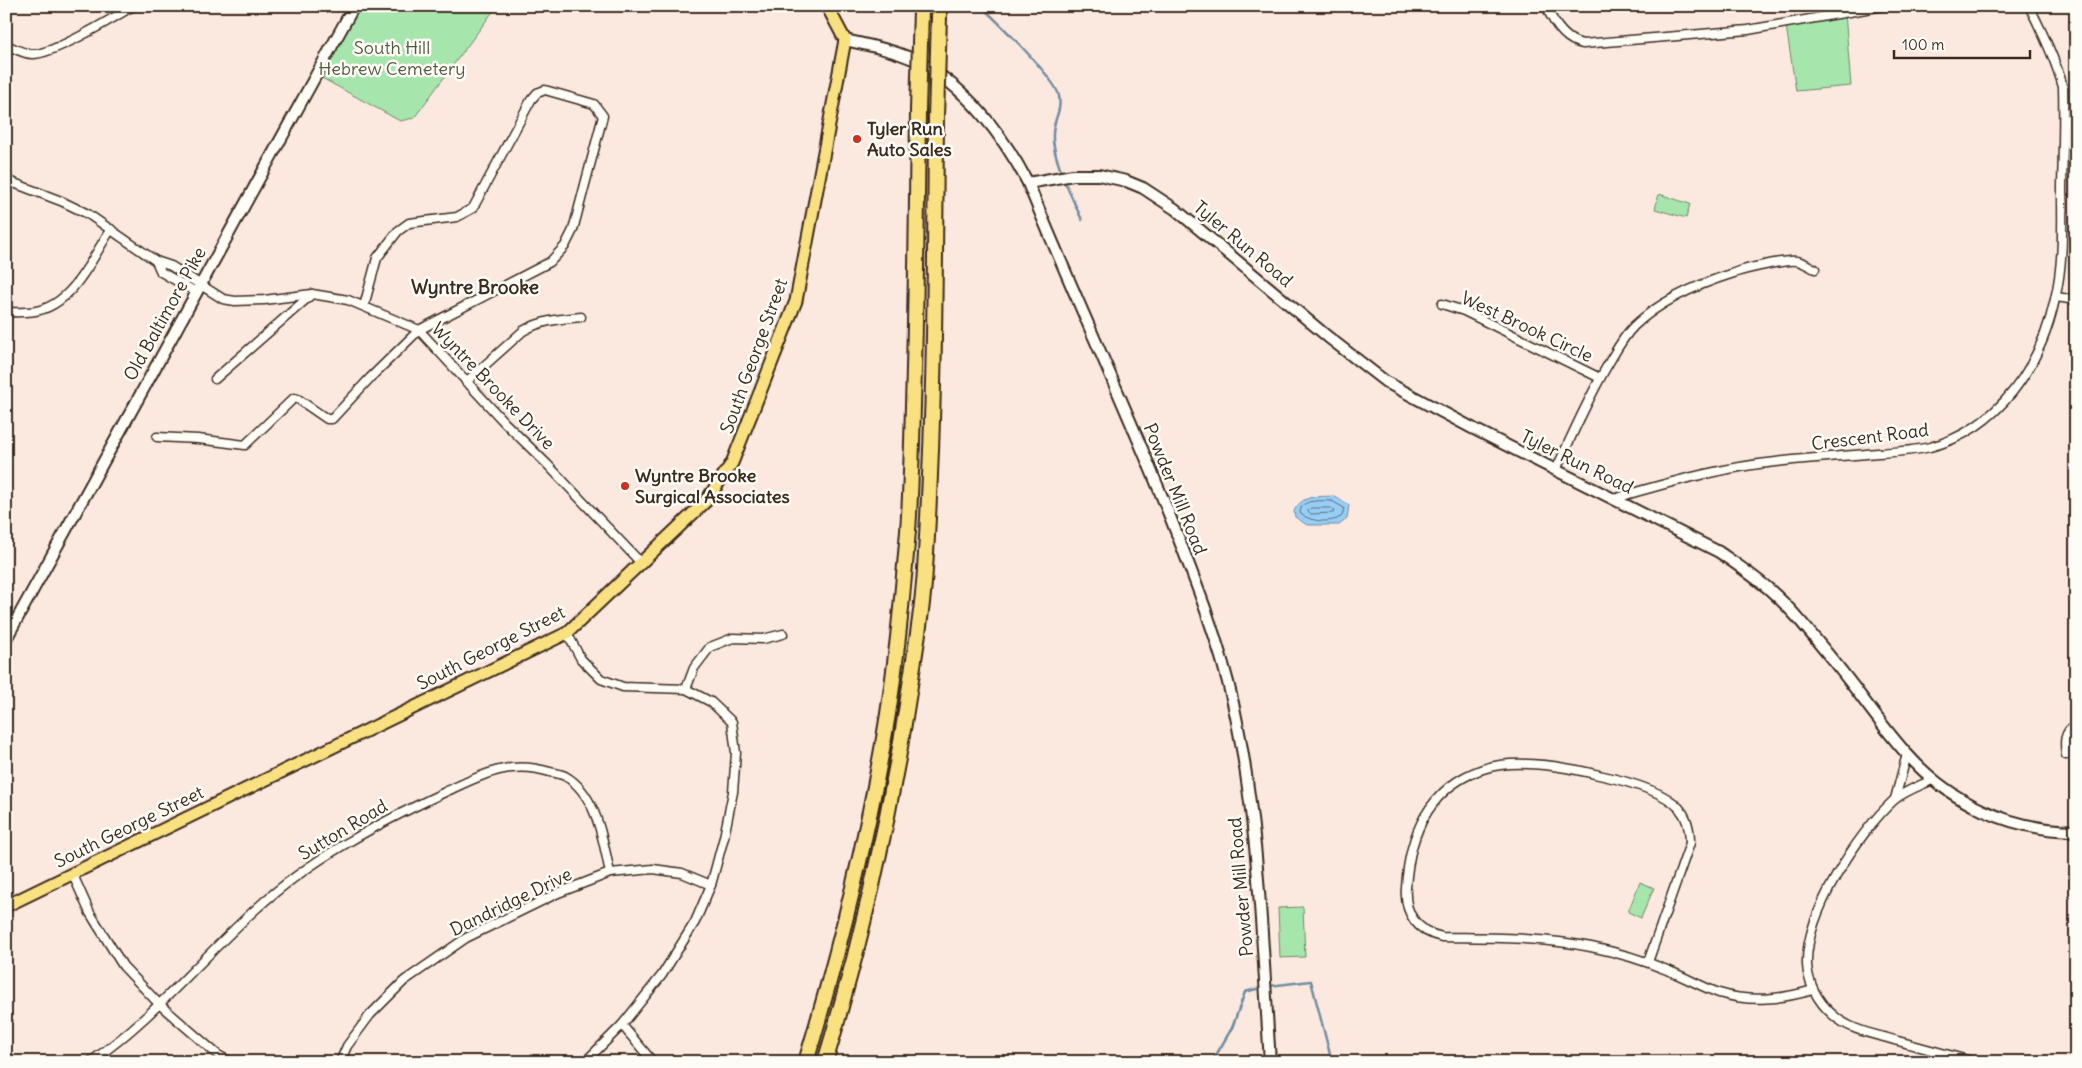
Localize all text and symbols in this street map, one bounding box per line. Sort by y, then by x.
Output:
scale bar [1894,28,2031,60]
text: 100 m [1902,35,1944,54]
park label: South Hill Hebrew Cemetery [318,36,466,80]
place label: Tyler Run Auto Sales [867,117,952,161]
marker: Tyler Run Auto Sales [851,133,863,145]
street label: Tyler Run Road [1189,195,1298,292]
street label: Old Baltimore Pike [118,243,211,385]
district label: Wyntre Brooke [411,275,539,299]
street label: South George Street [715,275,792,437]
street label: West Brook Circle [1458,286,1597,367]
street label: Wyntre Brooke Drive [427,317,560,454]
street label: Crescent Road [1810,418,1930,455]
street label: Powder Mill Road [1139,420,1212,558]
street label: Tyler Run Road [1517,424,1638,499]
place label: Wyntre Brooke Surgical Associates [635,464,790,508]
marker: Wyntre Brooke Surgical Associates [619,480,631,492]
street label: South George Street [413,600,569,695]
street label: South George Street [50,780,207,873]
street label: Sutton Road [294,794,392,865]
street label: Powder Mill Road [1223,816,1258,958]
street label: Dandridge Drive [446,862,575,941]

